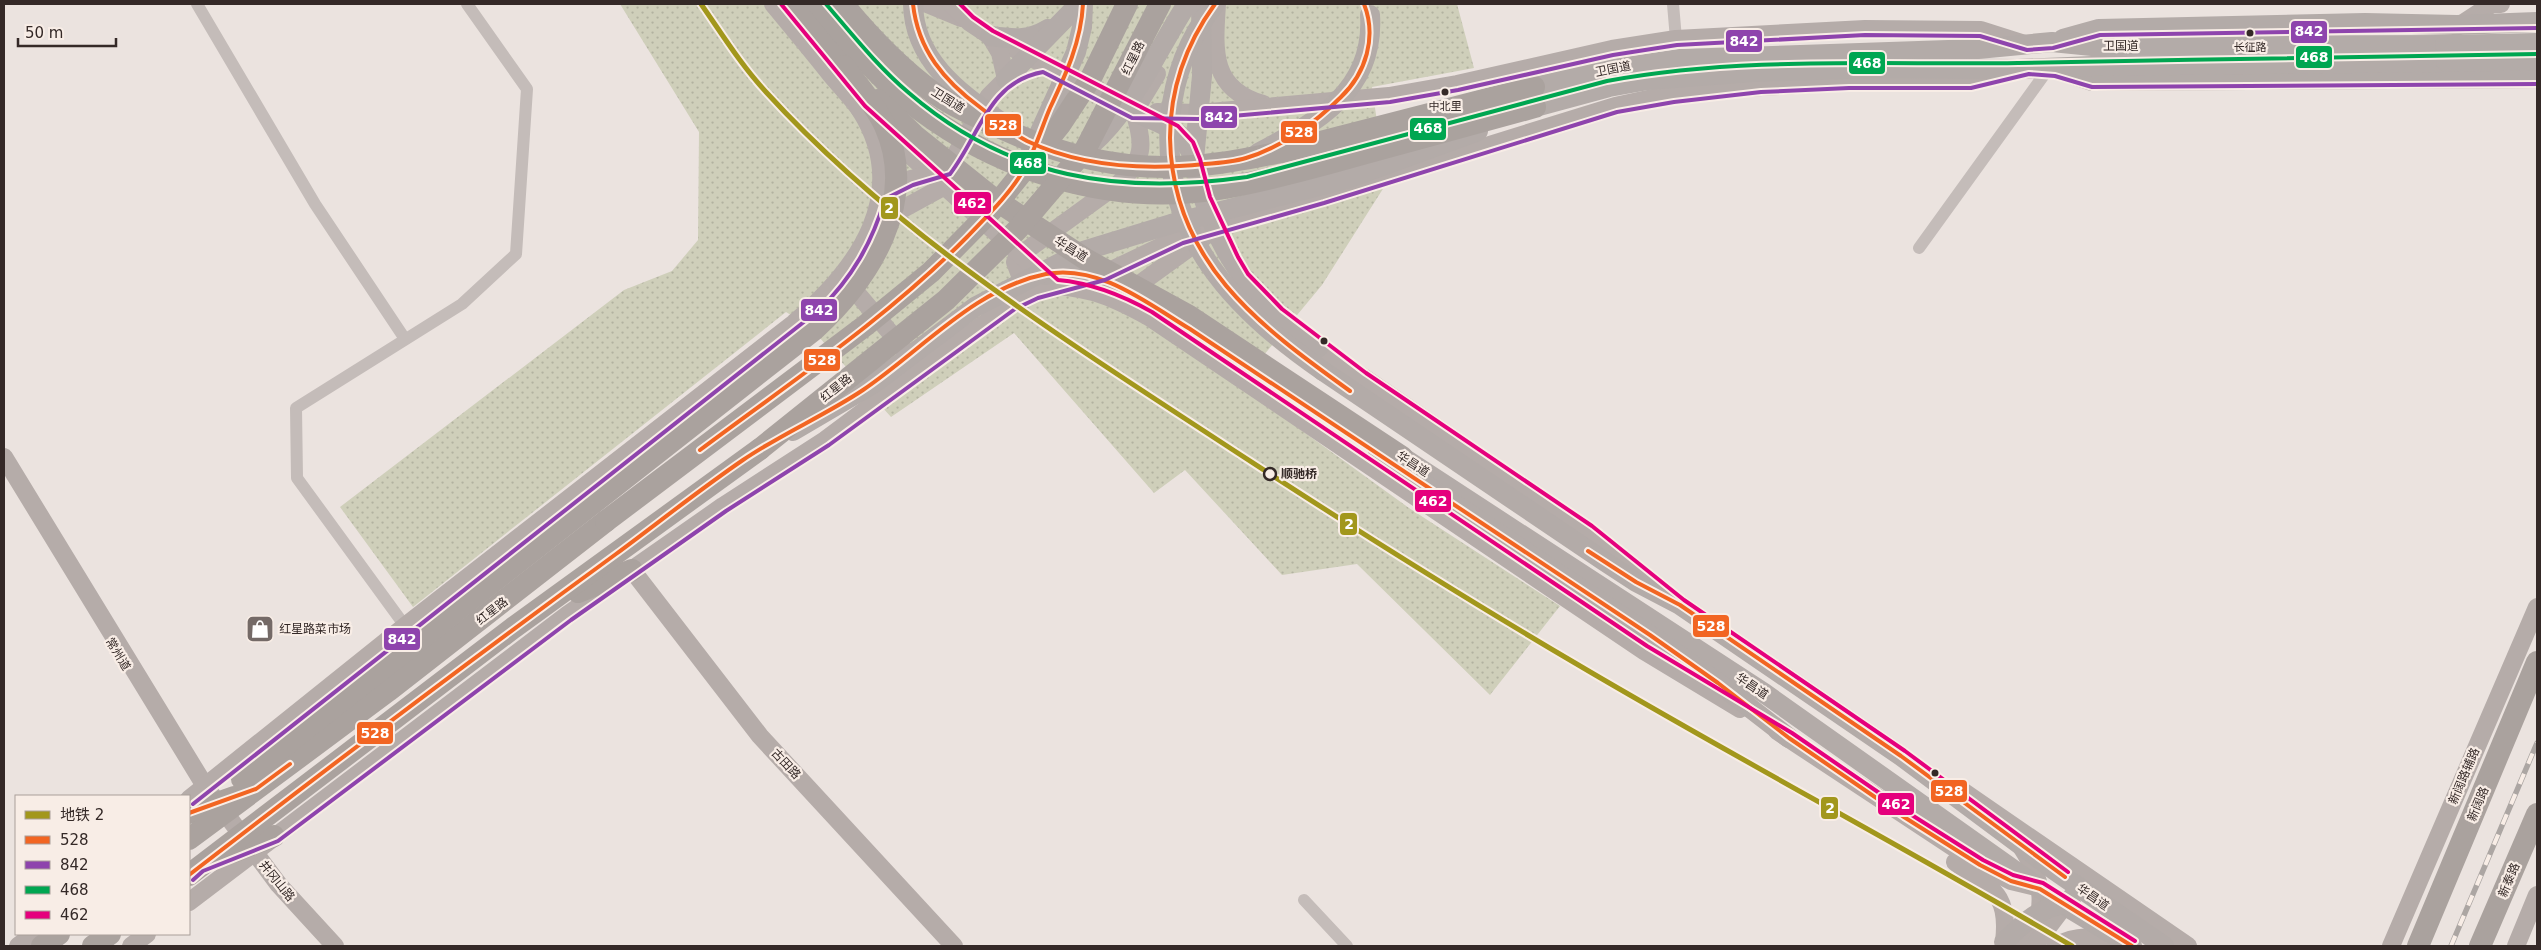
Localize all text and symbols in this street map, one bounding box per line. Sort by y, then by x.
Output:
scale bar [18,15,115,47]
line badge: 842 [2290,20,2328,44]
text: 842 [2294,23,2324,39]
text: 50 m [25,24,63,42]
marker: 长征路 [2245,28,2255,38]
line badge: 842 [1725,29,1763,53]
text: 842 [1729,33,1759,49]
street label: 红星路 [1119,39,1147,77]
street label: 卫国道 [2103,39,2139,53]
place label: 长征路 [2234,41,2267,54]
line badge: 468 [2295,45,2333,69]
text: 468 [2299,49,2329,65]
line badge: 468 [1848,51,1886,75]
text: 468 [1852,55,1882,71]
street label: 卫国道 [1594,59,1632,79]
street label: 卫国道 [929,85,967,115]
marker: 中北里 [1440,87,1450,97]
place label: 中北里 [1429,100,1462,113]
line badge: 842 [1200,105,1238,129]
text: 842 [1204,109,1234,125]
line badge: 528 [984,113,1022,137]
text: 528 [988,117,1018,133]
line badge: 468 [1409,117,1447,141]
line badge: 528 [1280,120,1318,144]
text: 468 [1413,120,1443,136]
text: 528 [1284,124,1314,140]
line badge: 468 [1009,151,1047,175]
text: 468 [1013,155,1043,171]
line badge: 462 [953,191,992,215]
text: 462 [957,195,987,211]
line badge: 2 [880,196,899,220]
text: 2 [884,200,894,216]
street label: 华昌道 [1052,234,1090,264]
line badge: 842 [800,298,838,322]
text: 842 [804,302,834,318]
unlabelled marker [1319,336,1329,346]
line badge: 528 [803,348,841,372]
text: 528 [807,352,837,368]
street label: 红星路 [818,371,854,405]
street label: 华昌道 [1394,448,1432,480]
marker: 顺驰桥 [1263,467,1277,481]
place label: 顺驰桥 [1281,467,1317,481]
line badge: 462 [1414,489,1452,513]
text: 462 [1418,493,1448,509]
line badge: 2 [1339,512,1358,536]
text: 2 [1344,516,1354,532]
street label: 红星路 [474,594,510,628]
shop icon: 红星路菜市场 [245,614,275,644]
line badge: 528 [1692,614,1730,638]
text: 528 [1696,618,1726,634]
place label: 红星路菜市场 [279,622,351,636]
line badge: 842 [383,627,421,651]
text: 842 [387,631,417,647]
street label: 常州道 [103,635,133,673]
street label: 华昌道 [1733,670,1771,702]
line badge: 528 [356,721,394,745]
text: 528 [360,725,390,741]
street label: 古田路 [769,746,803,782]
street label: 新阔路辅路 [2446,746,2482,806]
unlabelled marker [1930,768,1940,778]
line badge: 528 [1930,779,1968,803]
text: 528 [1934,783,1964,799]
street label: 新阔路 [2464,785,2492,823]
line badge: 462 [1877,792,1915,816]
legend [15,795,190,935]
line badge: 2 [1820,796,1839,820]
text: 462 [1881,796,1911,812]
text: 2 [1825,800,1835,816]
text: 地铁 2 [60,806,104,824]
text: 528 [60,831,89,849]
text: 842 [60,856,89,874]
street label: 井冈山路 [256,858,298,904]
street label: 新泰路 [2496,861,2522,899]
text: 468 [60,881,89,899]
street label: 华昌道 [2074,881,2112,913]
text: 462 [60,906,89,924]

